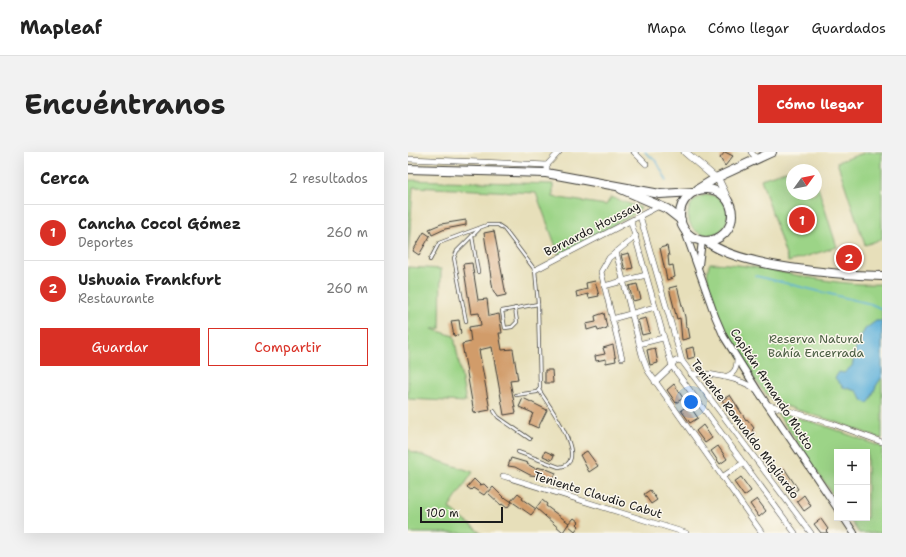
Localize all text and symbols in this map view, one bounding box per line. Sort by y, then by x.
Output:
text: Mapleaf [20,15,102,40]
text: Mapa [647,19,686,37]
text: Cómo llegar [708,19,789,37]
text: Guardados [811,19,886,37]
text: Encuéntranos [24,85,226,123]
button: Cómo llegar [758,85,882,123]
north arrow [786,164,822,200]
text: Cerca [40,167,89,189]
text: 2 resultados [289,170,368,187]
street label: Bernardo Houssay [541,198,643,260]
pin: 1 [789,205,815,235]
text: Cancha Cocol Gómez [78,214,241,234]
text: 1 [50,224,56,241]
text: 260 m [326,224,368,241]
text: Deportes [78,234,133,251]
pin: 2 [836,243,862,273]
text: Ushuaia Frankfurt [78,270,221,290]
text: 2 [48,280,58,297]
text: 260 m [326,280,368,297]
text: Restaurante [78,290,155,307]
street label: Capitán Armando Mutto [727,325,817,453]
button: Guardar [40,328,200,366]
button: Compartir [208,328,368,366]
park label: Reserva Natural Bahía Encerrada [768,331,865,361]
street label: Teniente Romualdo Migliardo [687,356,803,502]
your location [681,392,701,412]
map controls [834,449,870,521]
button: + [834,449,870,485]
street label: Teniente Claudio Cabut [532,468,664,522]
button: − [834,485,870,521]
scale bar [420,505,503,524]
text: 100 m [426,506,459,521]

